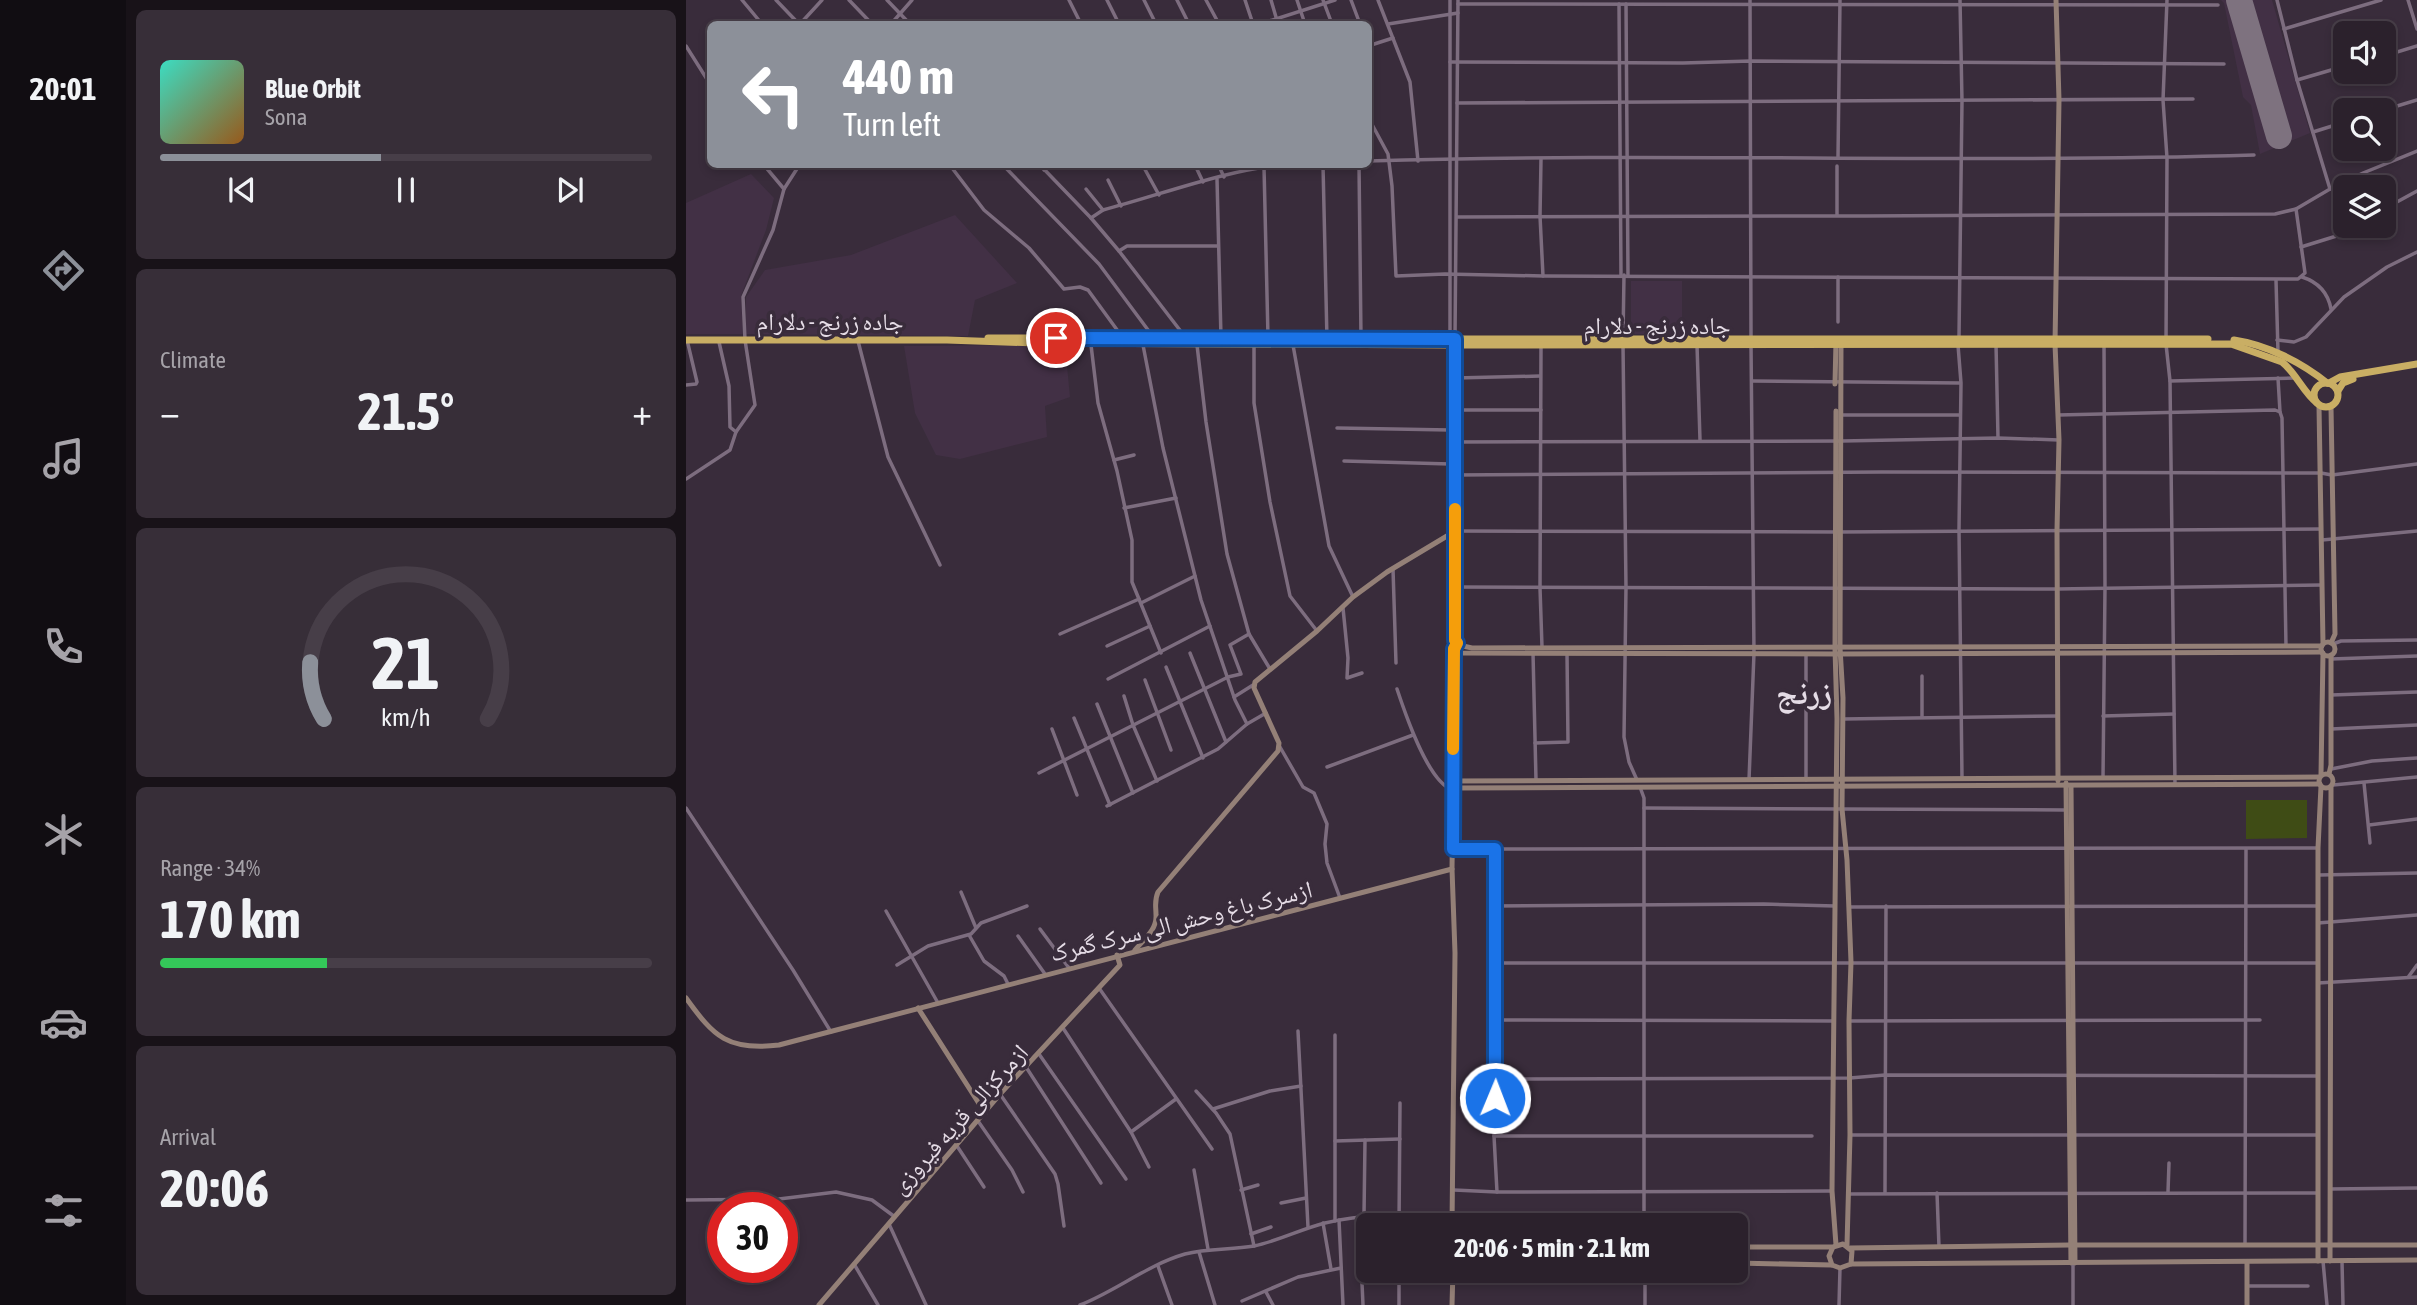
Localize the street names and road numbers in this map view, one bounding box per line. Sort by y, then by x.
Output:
street label: جاده زرنج - دلارام [756,308,904,338]
street label: جاده زرنج - دلارام [1583,312,1731,342]
street label: ازسرک باغ وحش الی سرک گمرک [1047,875,1315,969]
street label: ازمرکزالی قریه فیروزی [885,1039,1034,1200]

